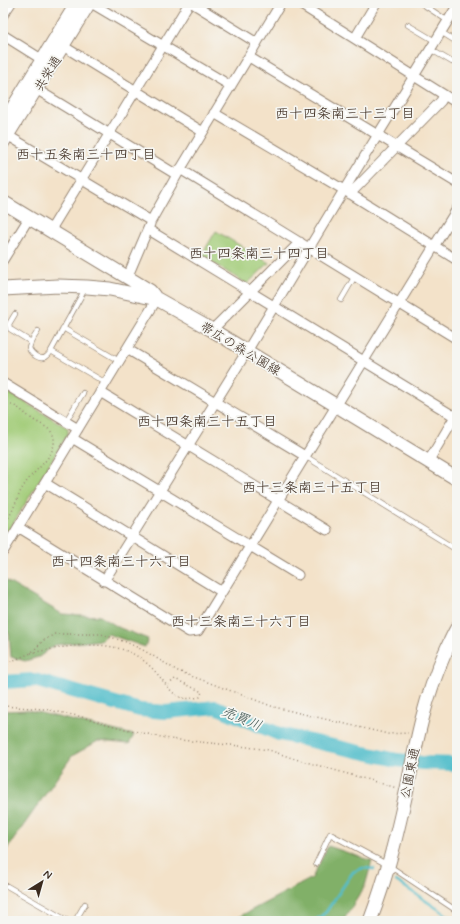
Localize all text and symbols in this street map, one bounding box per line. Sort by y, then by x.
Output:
street label: 共栄通 [31,53,66,95]
district label: 西十四条南三十三丁目 [275,105,415,123]
district label: 西十五条南三十四丁目 [16,146,156,164]
district label: 西十四条南三十四丁目 [189,245,329,263]
street label: 帯広の森公園線 [197,319,284,381]
district label: 西十四条南三十五丁目 [137,413,277,431]
district label: 西十三条南三十五丁目 [242,479,382,497]
district label: 西十四条南三十六丁目 [51,553,191,571]
district label: 西十三条南三十六丁目 [171,613,311,631]
water label: 売買川 [219,702,264,735]
street label: 公園東通 [397,746,424,801]
north arrow [22,862,62,902]
text: N [40,867,55,883]

